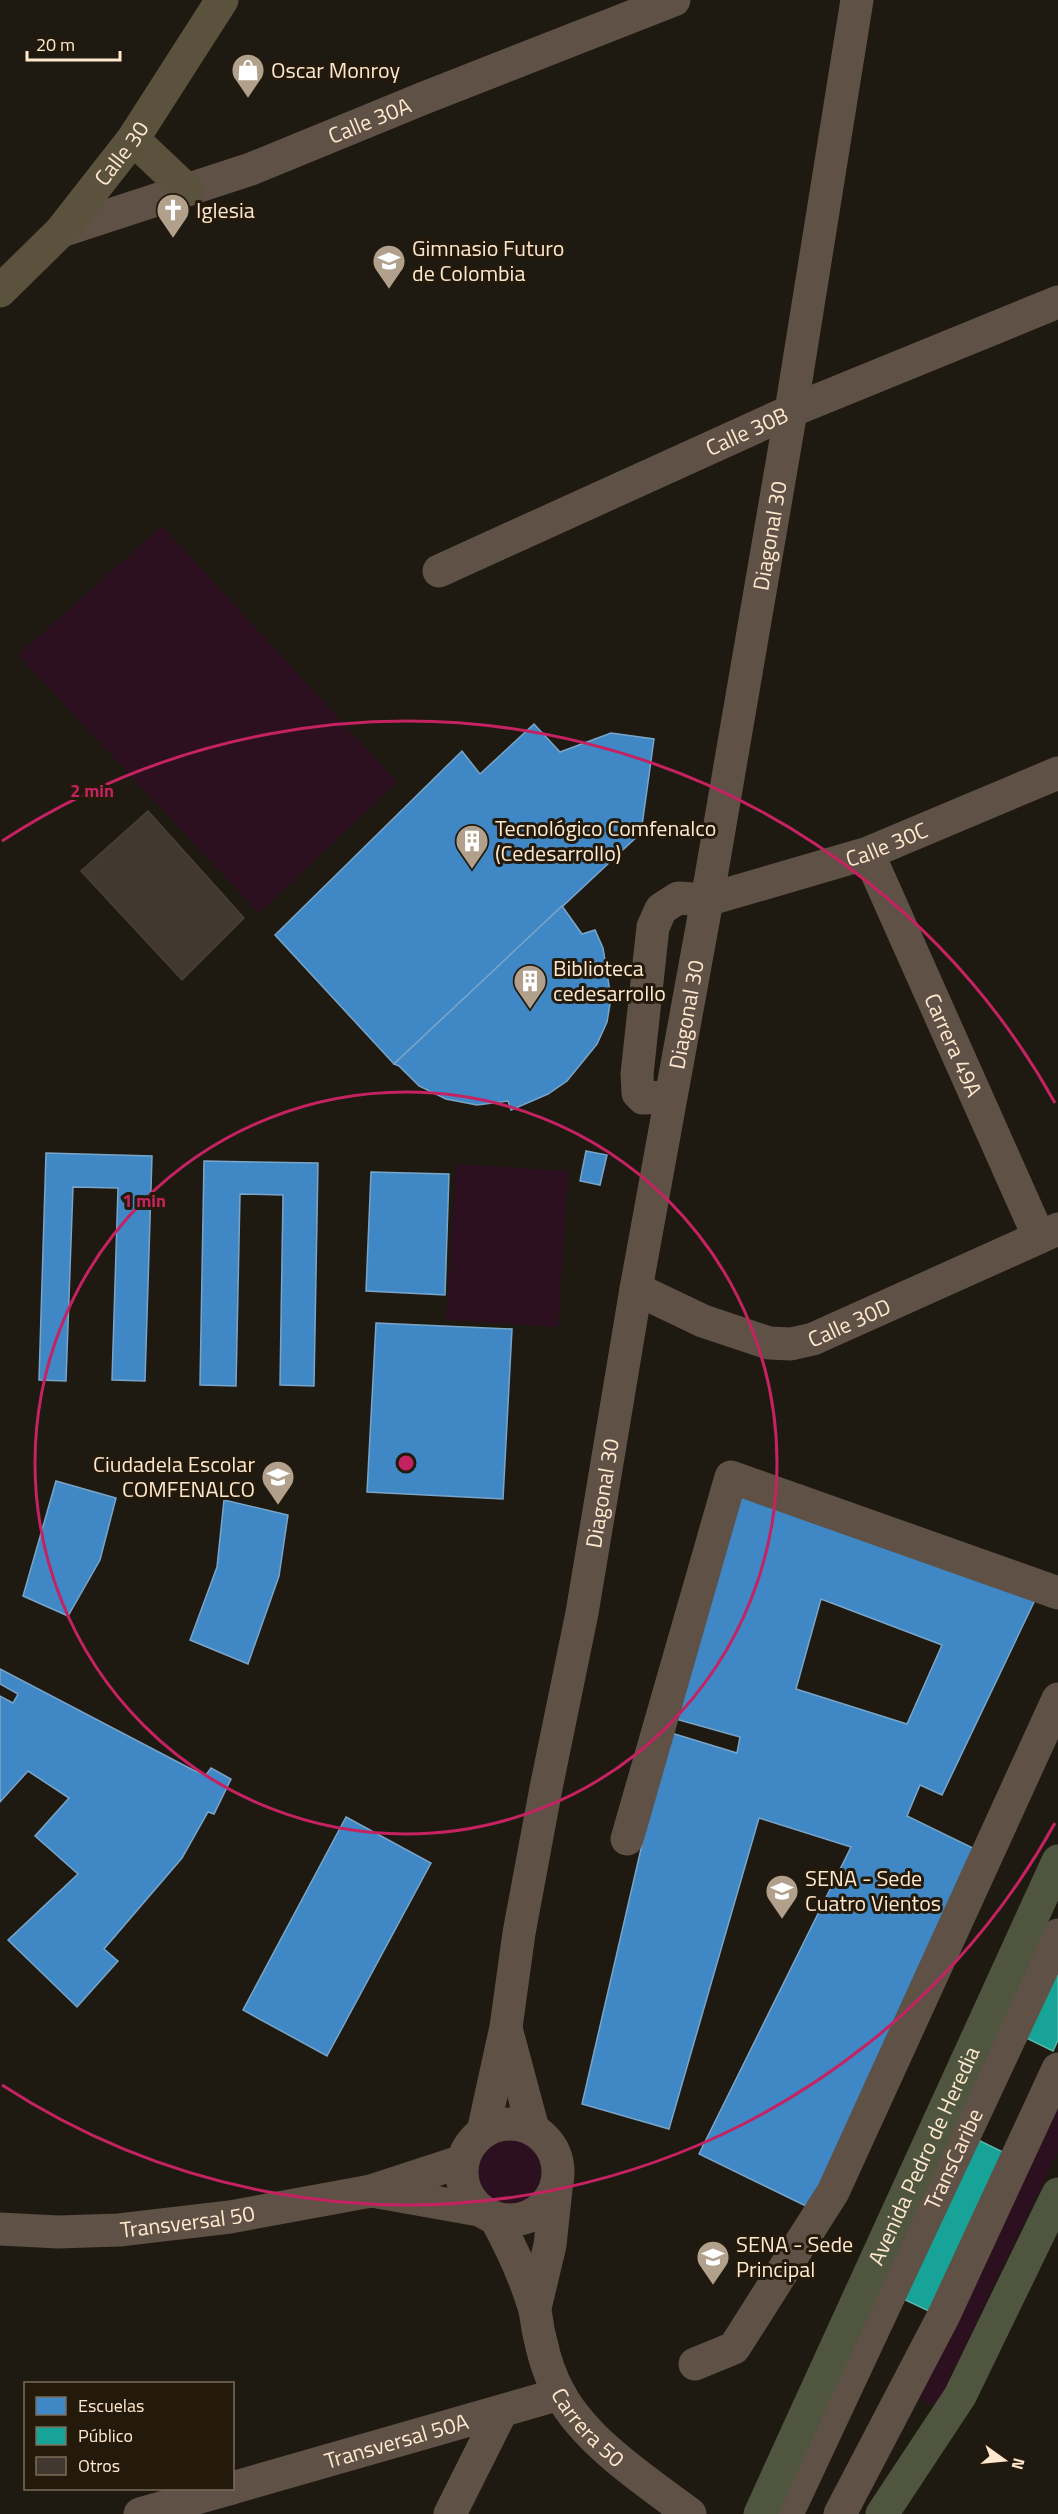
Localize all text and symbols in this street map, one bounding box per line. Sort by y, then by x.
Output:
scale bar [27,24,120,62]
text: 20 m [36,31,75,58]
shop icon: Oscar Monroy [230,52,266,99]
place label: Oscar Monroy [271,53,400,87]
street label: Calle 30A [323,88,416,153]
street label: Calle 30 [86,114,157,193]
church icon: Iglesia [155,192,191,239]
place label: Iglesia [196,193,255,227]
place label: Gimnasio Futuro de Colombia [412,231,564,290]
school or university icon: Gimnasio Futuro de Colombia [371,243,407,290]
street label: Calle 30B [700,398,794,465]
street label: Diagonal 30 [743,478,796,593]
text: 2 min [70,777,114,804]
place label: Tecnológico Comfenalco (Cedesarrollo) [495,811,716,870]
street label: Calle 30C [842,813,933,876]
building icon: Tecnológico Comfenalco (Cedesarrollo) [454,823,490,870]
place label: Biblioteca cedesarrollo [553,951,666,1010]
street label: Diagonal 30 [659,957,713,1072]
building icon: Biblioteca cedesarrollo [512,963,548,1010]
street label: Carrera 49A [915,987,991,1102]
text: 1 min [122,1187,166,1214]
street label: Calle 30D [802,1289,896,1356]
street label: Diagonal 30 [576,1436,628,1550]
place label: Ciudadela Escolar COMFENALCO [93,1447,255,1506]
centre of rings [396,1453,416,1473]
school or university icon: Ciudadela Escolar COMFENALCO [260,1459,296,1506]
place label: SENA - Sede Cuatro Vientos [805,1861,941,1920]
school or university icon: SENA - Sede Cuatro Vientos [764,1873,800,1920]
street label: Avenida Pedro de Heredia [859,2040,988,2271]
street label: TransCaribe [915,2103,992,2215]
street label: Transversal 50 [118,2196,257,2247]
place label: SENA - Sede Principal [736,2227,853,2286]
school or university icon: SENA - Sede Principal [695,2239,731,2286]
street label: Carrera 50 [543,2381,632,2475]
legend [24,2382,234,2490]
text: Escuelas [78,2392,144,2419]
street label: Transversal 50A [320,2404,472,2478]
text: Público [78,2422,133,2449]
north arrow [974,2430,1034,2490]
text: Otros [78,2452,120,2479]
text: N [1005,2455,1032,2472]

